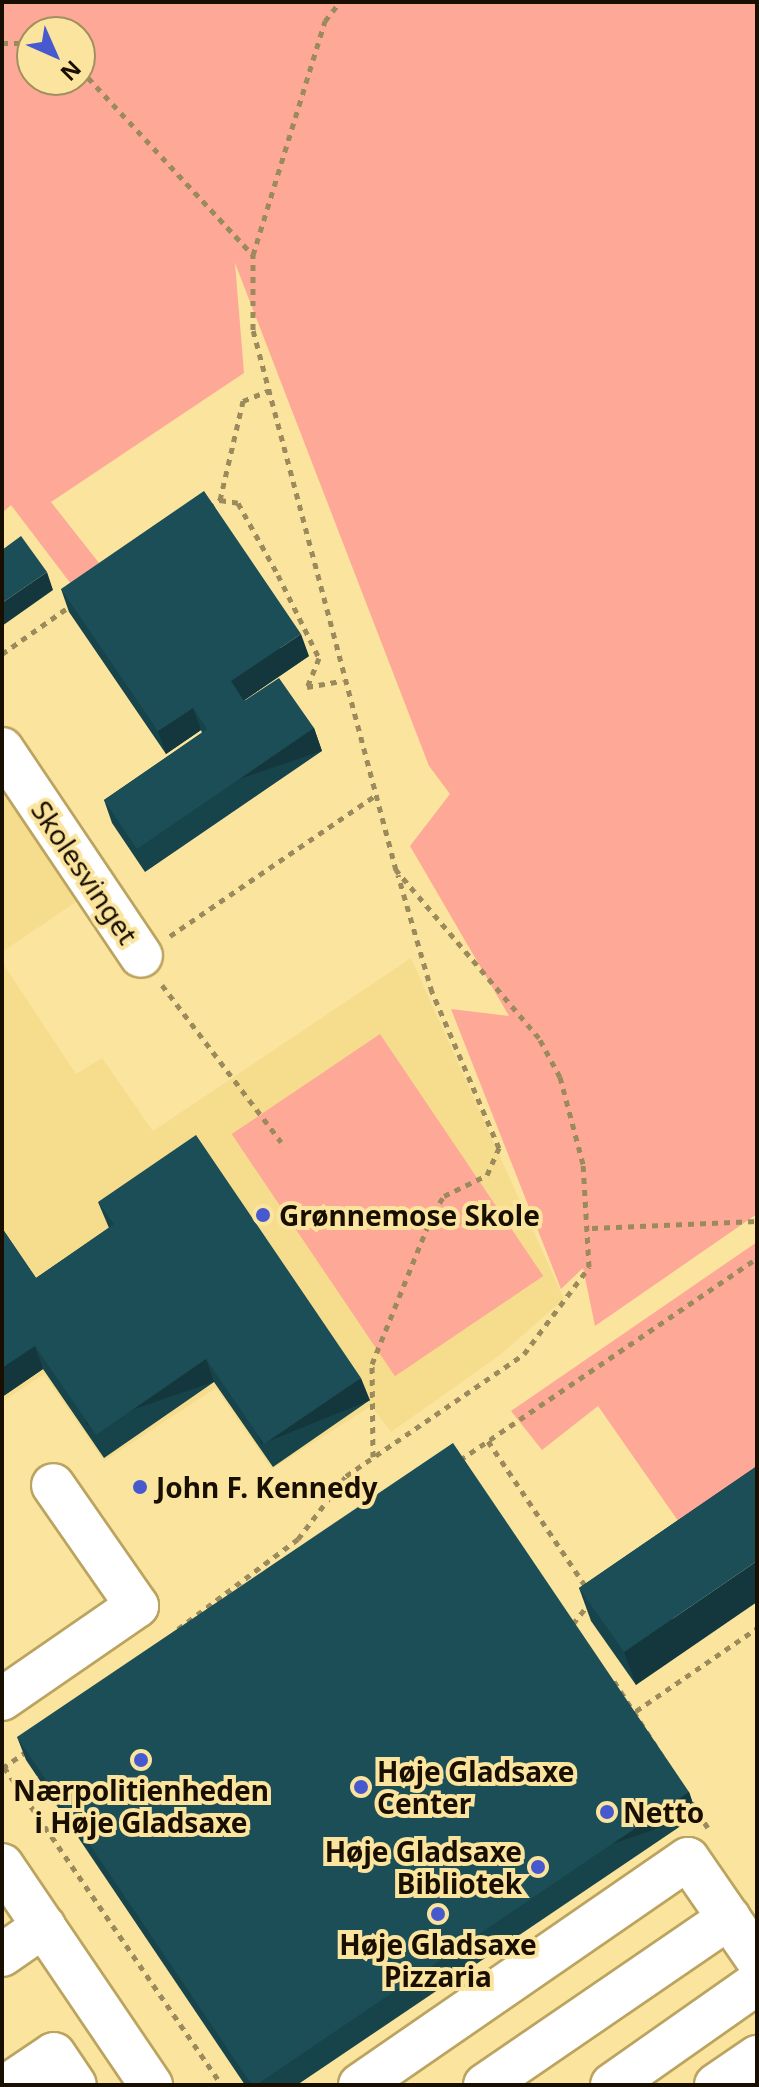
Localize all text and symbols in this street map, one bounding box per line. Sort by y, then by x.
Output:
north arrow [16,16,96,96]
text: N [55,55,88,88]
street label: Skolesvinget [25,794,145,950]
place label: Grønnemose Skole [279,1198,540,1232]
marker: Grønnemose Skole [254,1206,272,1224]
place label: John F. Kennedy [156,1470,377,1504]
marker: John F. Kennedy [131,1478,149,1496]
marker: Nærpolitienheden i Høje Gladsaxe [132,1751,150,1769]
place label: Høje Gladsaxe Center [377,1754,574,1820]
place label: Nærpolitienheden i Høje Gladsaxe [13,1773,269,1839]
marker: Høje Gladsaxe Center [352,1778,370,1796]
place label: Netto [623,1795,704,1829]
marker: Netto [598,1803,616,1821]
place label: Høje Gladsaxe Bibliotek [325,1834,522,1900]
marker: Høje Gladsaxe Bibliotek [529,1858,547,1876]
marker: Høje Gladsaxe Pizzaria [429,1905,447,1923]
place label: Høje Gladsaxe Pizzaria [339,1927,537,1993]

